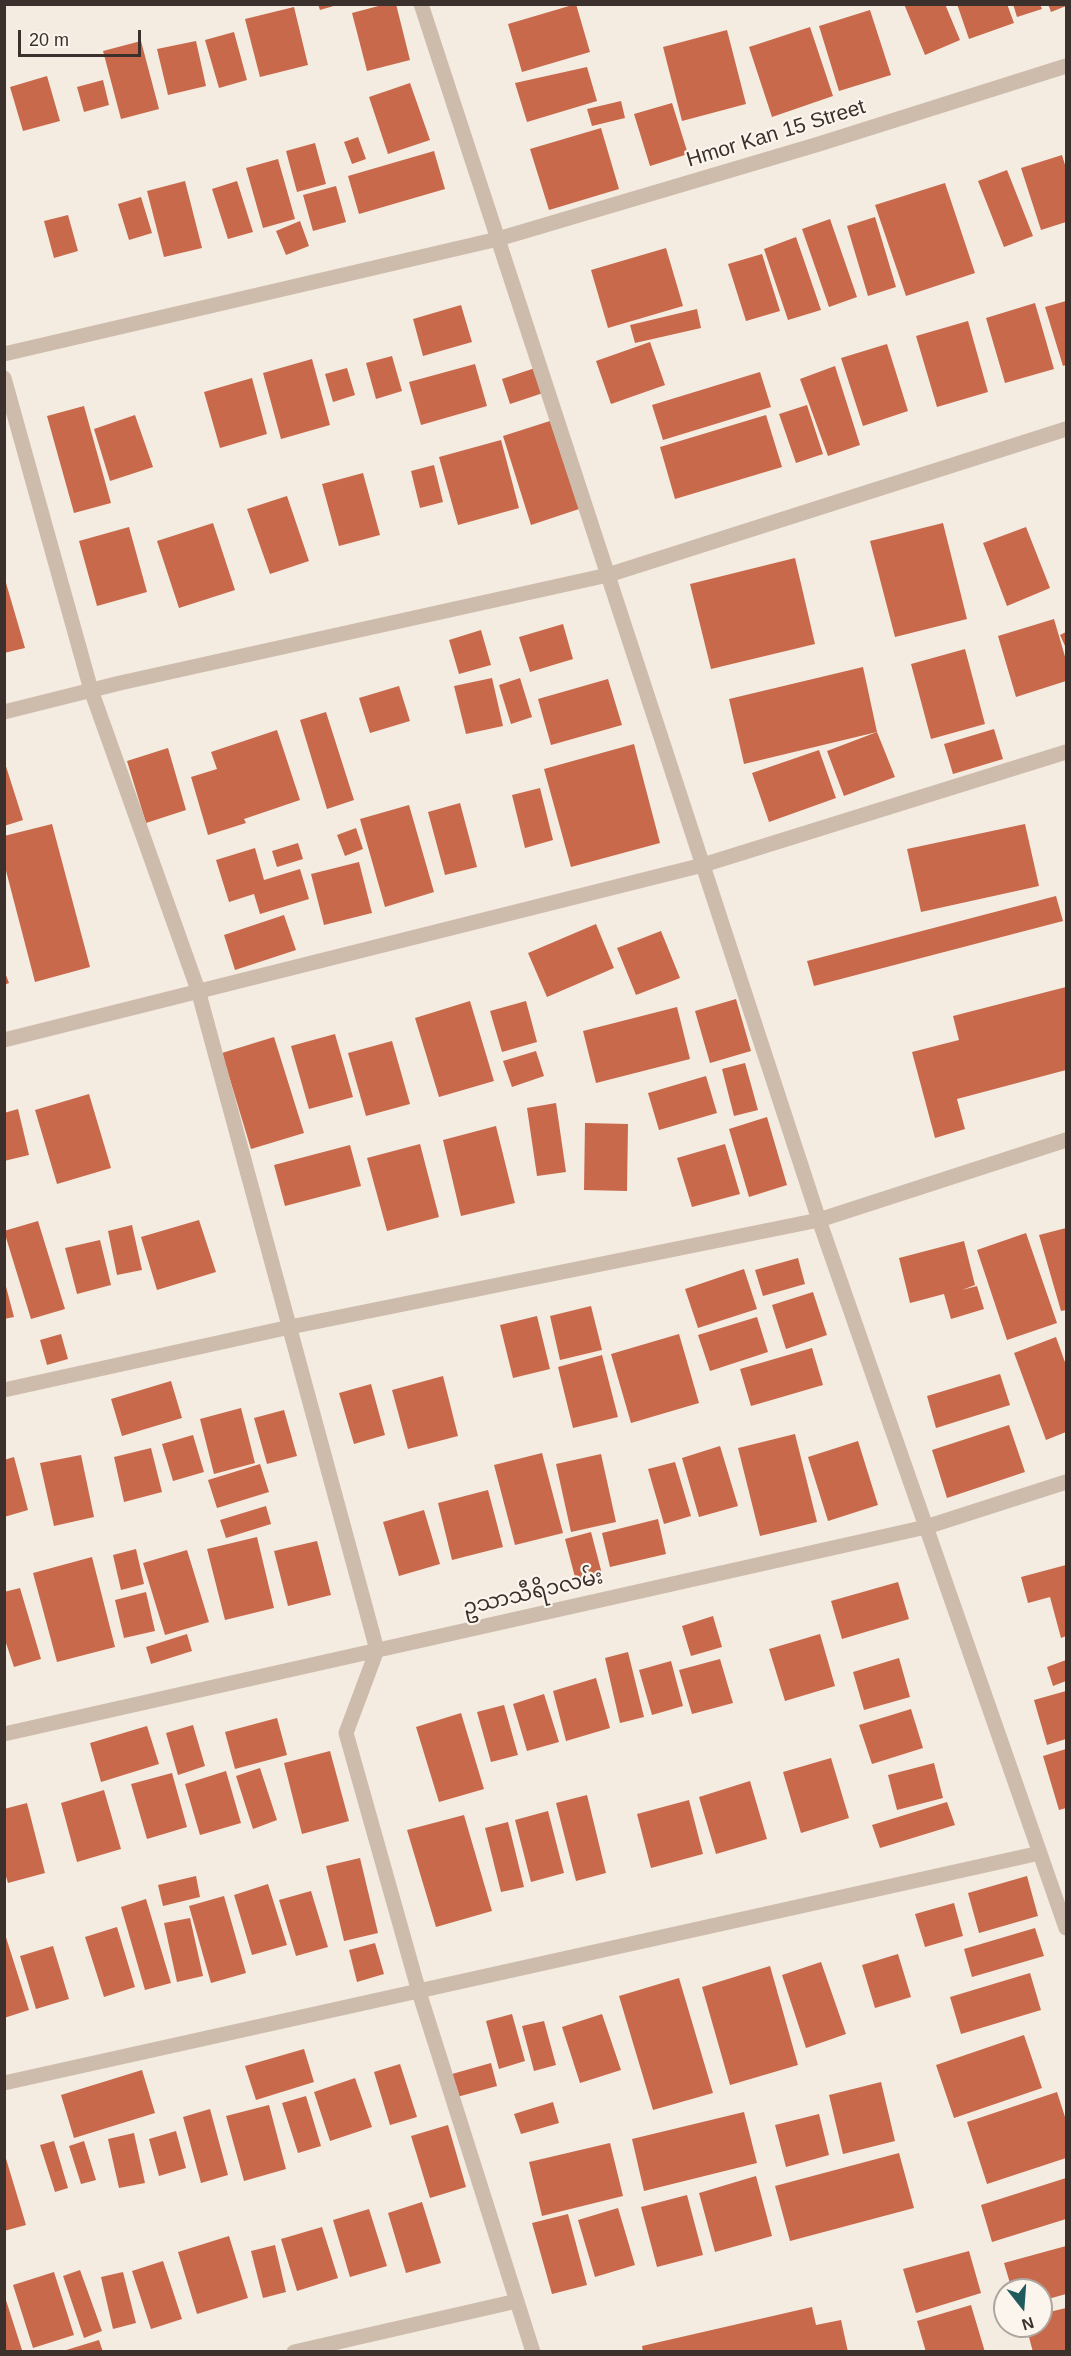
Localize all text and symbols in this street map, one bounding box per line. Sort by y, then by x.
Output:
scale bar [21,18,144,56]
text: 20 m [29,30,69,50]
street label: Hmor Kan 15 Street [684,95,868,173]
street label: ဥသာသီရိ၁လမ်း [460,1565,606,1621]
north arrow [993,2278,1053,2338]
text: N [1020,2314,1036,2334]

